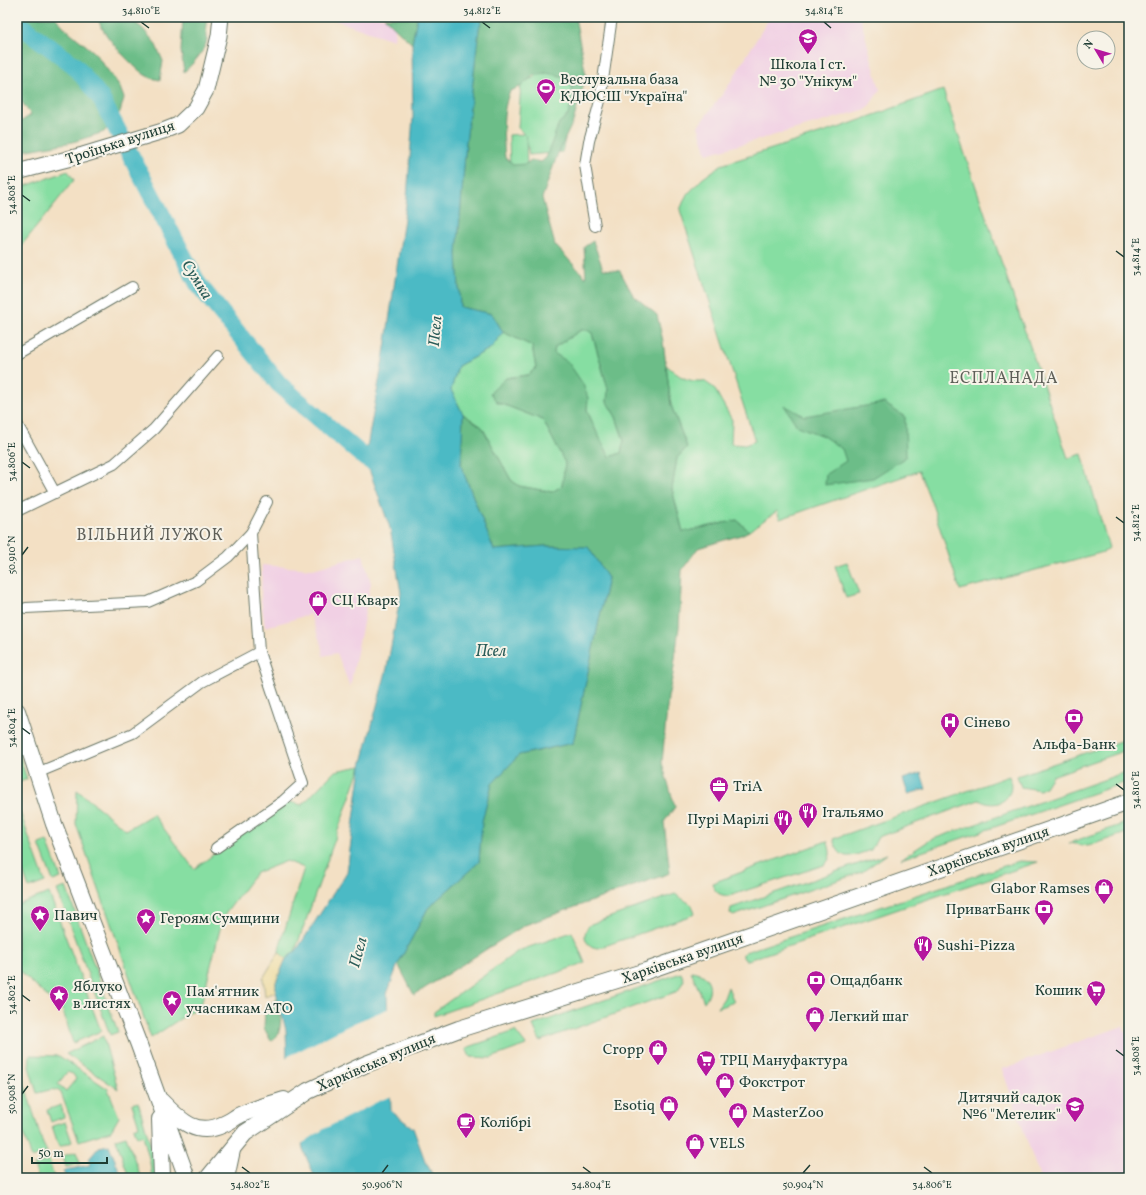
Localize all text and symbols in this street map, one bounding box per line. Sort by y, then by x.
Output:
text: 34.810°E [122,4,160,18]
text: 34.812°E [463,4,501,18]
text: 34.814°E [805,4,843,18]
school or university icon: Школа І ст. № 30 "Унікум" [797,27,819,55]
north arrow [1076,30,1116,70]
text: N [1081,37,1098,53]
place label: Школа І ст. № 30 "Унікум" [759,55,857,93]
place label: Веслувальна база КДЮСШ "Україна" [560,70,687,108]
sports icon: Веслувальна база КДЮСШ "Україна" [535,77,557,105]
street label: Троїцька вулиця [63,116,178,171]
text: 34.808°E [5,175,19,215]
text: 34.814°E [1129,238,1143,276]
water label: Сумка [176,256,217,304]
water label: Псел [424,315,448,347]
district label: ЕСПЛАНАДА [949,368,1059,390]
text: 34.806°E [5,442,19,482]
text: 34.812°E [1129,504,1143,542]
district label: ВІЛЬНИЙ ЛУЖОК [76,525,224,547]
text: 50.910°N [5,535,19,575]
shop icon: СЦ Кварк [307,589,329,617]
place label: СЦ Кварк [332,591,398,612]
water label: Псел [476,641,507,663]
bank icon: Альфа-Банк [1063,707,1085,735]
text: 34.804°E [5,708,19,748]
hospital icon: Сінево [939,711,961,739]
place label: Сінево [964,713,1010,734]
place label: Альфа-Банк [1032,735,1116,756]
text: 34.810°E [1129,771,1143,809]
office icon: TriA [708,775,730,803]
place label: TriA [733,777,763,798]
restaurant icon: Італьямо [797,801,819,829]
place label: Італьямо [822,803,884,824]
restaurant icon: Пурі Марілі [772,808,794,836]
place label: Пурі Марілі [687,810,769,831]
street label: Харківська вулиця [925,822,1052,883]
shop icon: Glabor Ramses [1093,877,1115,905]
place label: Glabor Ramses [991,879,1090,900]
bank icon: ПриватБанк [1033,898,1055,926]
place label: ПриватБанк [945,900,1030,921]
place icon: Павич [29,904,51,932]
place label: Павич [54,906,97,927]
place icon: Героям Сумщини [135,907,157,935]
place label: Героям Сумщини [160,909,280,930]
street label: Харківська вулиця [619,929,746,990]
restaurant icon: Sushi-Pizza [912,934,934,962]
water label: Псел [344,935,374,970]
place label: Sushi-Pizza [937,936,1015,957]
bank icon: Ощадбанк [805,969,827,997]
place label: Ощадбанк [830,971,903,992]
text: 34.802°E [5,975,19,1015]
place label: Яблуко в листях [73,977,131,1015]
supermarket icon: Кошик [1085,979,1107,1007]
place label: Кошик [1035,981,1082,1002]
place label: Пам'ятник учасникам АТО [186,982,293,1020]
place icon: Яблуко в листях [48,984,70,1012]
place icon: Пам'ятник учасникам АТО [161,989,183,1017]
shop icon: Легкий шаг [804,1005,826,1033]
place label: Легкий шаг [829,1007,909,1028]
street label: Харківська вулиця [314,1029,439,1098]
text: 34.808°E [1129,1036,1143,1076]
shop icon: Cropp [647,1038,669,1066]
place label: Cropp [603,1040,644,1061]
supermarket icon: ТРЦ Мануфактура [695,1049,717,1077]
place label: ТРЦ Мануфактура [720,1051,848,1072]
shop icon: Фокстрот [714,1071,736,1099]
text: 50.908°N [5,1073,19,1114]
place label: Фокстрот [739,1073,806,1094]
place label: Дитячий садок №6 "Метелик" [958,1088,1061,1126]
shop icon: Esotiq [658,1094,680,1122]
school or university icon: Дитячий садок №6 "Метелик" [1064,1095,1086,1123]
place label: Esotiq [614,1096,656,1117]
shop icon: MasterZoo [727,1101,749,1129]
place label: MasterZoo [752,1103,824,1124]
cafe icon: Колібрі [455,1111,477,1139]
place label: Колібрі [480,1113,531,1134]
shop icon: VELS [684,1132,706,1160]
place label: VELS [709,1134,745,1155]
scale bar [32,1139,107,1165]
text: 50 m [38,1146,64,1162]
text: 34.802°E [230,1178,270,1192]
text: 50.906°N [362,1178,403,1192]
text: 34.804°E [571,1178,611,1192]
text: 50.904°N [783,1178,824,1192]
text: 34.806°E [912,1178,952,1192]

